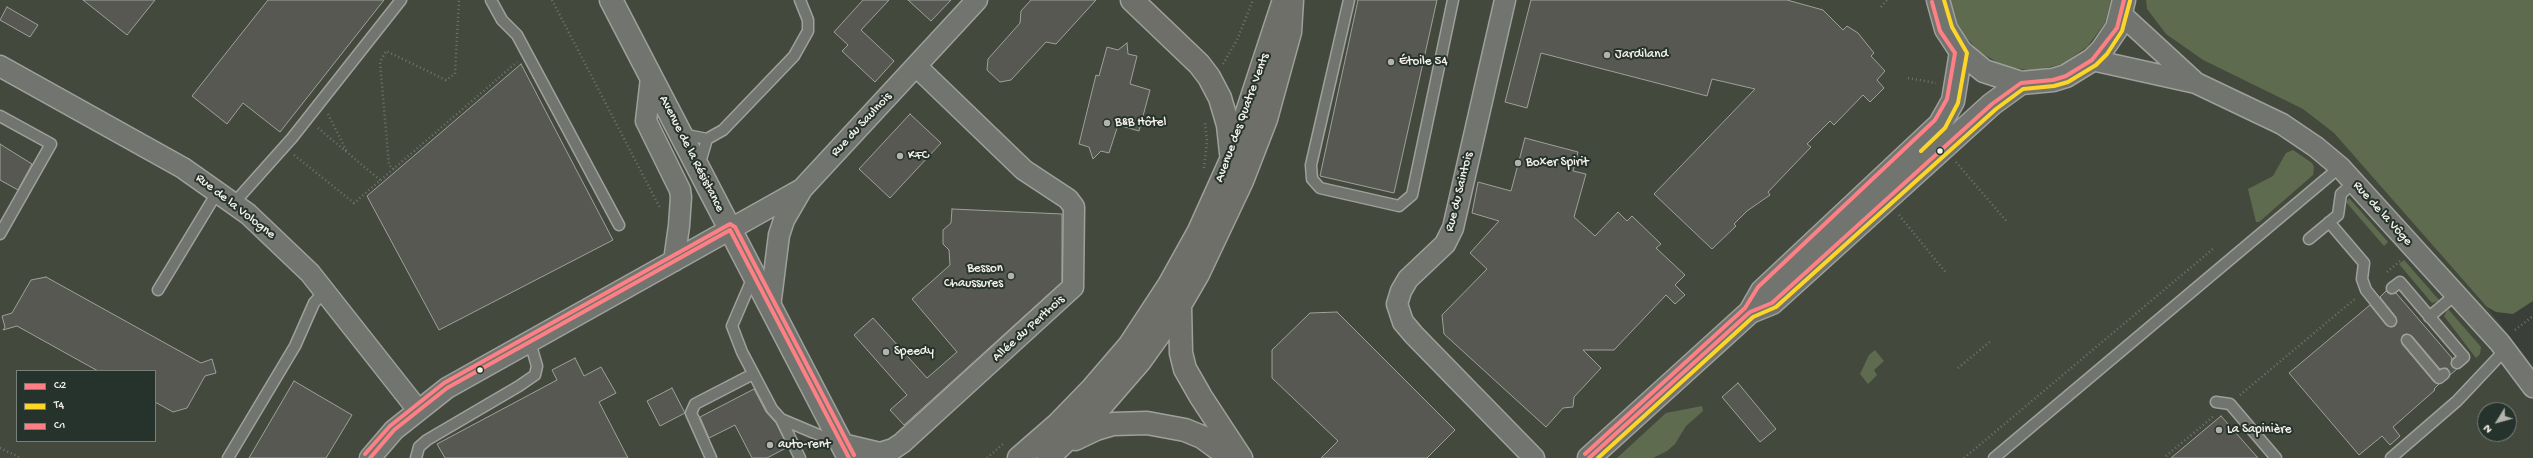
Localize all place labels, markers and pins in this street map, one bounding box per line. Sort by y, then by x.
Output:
place label: Jardiland [1615,47,1668,63]
marker: Jardiland [1602,50,1612,60]
place label: Étoile 54 [1399,54,1448,70]
marker: Étoile 54 [1386,57,1396,67]
place label: B&B Hôtel [1115,115,1166,131]
marker: B&B Hôtel [1102,118,1112,128]
unlabelled marker [1935,146,1945,156]
place label: KFC [908,148,929,164]
marker: KFC [895,151,905,161]
place label: Boxer Spirit [1526,155,1589,171]
marker: Boxer Spirit [1513,158,1523,168]
place label: Besson Chaussures [944,261,1003,292]
marker: Besson Chaussures [1006,271,1016,281]
place label: Speedy [894,344,934,360]
marker: Speedy [881,347,891,357]
unlabelled marker [475,365,485,375]
place label: La Sapinière [2227,422,2292,438]
marker: La Sapinière [2214,425,2224,435]
place label: auto-rent [778,437,830,453]
marker: auto-rent [765,440,775,450]

